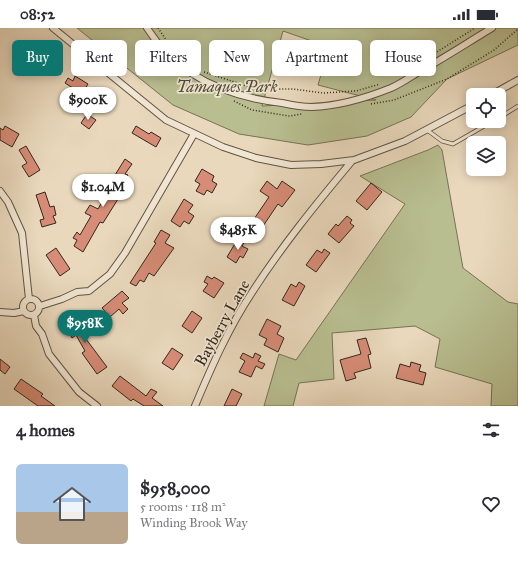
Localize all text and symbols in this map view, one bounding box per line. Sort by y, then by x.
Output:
text: 08:52 [20,5,55,23]
chip: Buy [12,40,63,76]
chip: Rent [71,40,127,76]
chip: Filters [135,40,201,76]
chip: New [209,40,264,76]
chip: Apartment [272,40,362,76]
chip: House [370,40,436,76]
park label: Tamaques Park [176,77,278,96]
pin: $900K [60,87,116,121]
map controls [466,88,506,176]
button: locate [466,88,506,128]
text: $900K [68,92,108,108]
button: layers [466,136,506,176]
pin: $1.04M [70,174,136,208]
text: $1.04M [81,179,125,195]
pin: $485K [210,217,266,251]
text: $485K [219,222,257,238]
street label: Bayberry Lane [190,276,254,370]
pin: $958K [57,310,113,344]
text: $958K [67,315,103,331]
icon: filters [480,419,502,441]
text: 4 homes [16,420,75,441]
text: $958,000 [140,478,210,499]
icon: home [48,480,96,528]
icon: heart [480,493,502,515]
text: 5 rooms · 118 m² [140,499,226,515]
text: Winding Brook Way [140,515,248,531]

